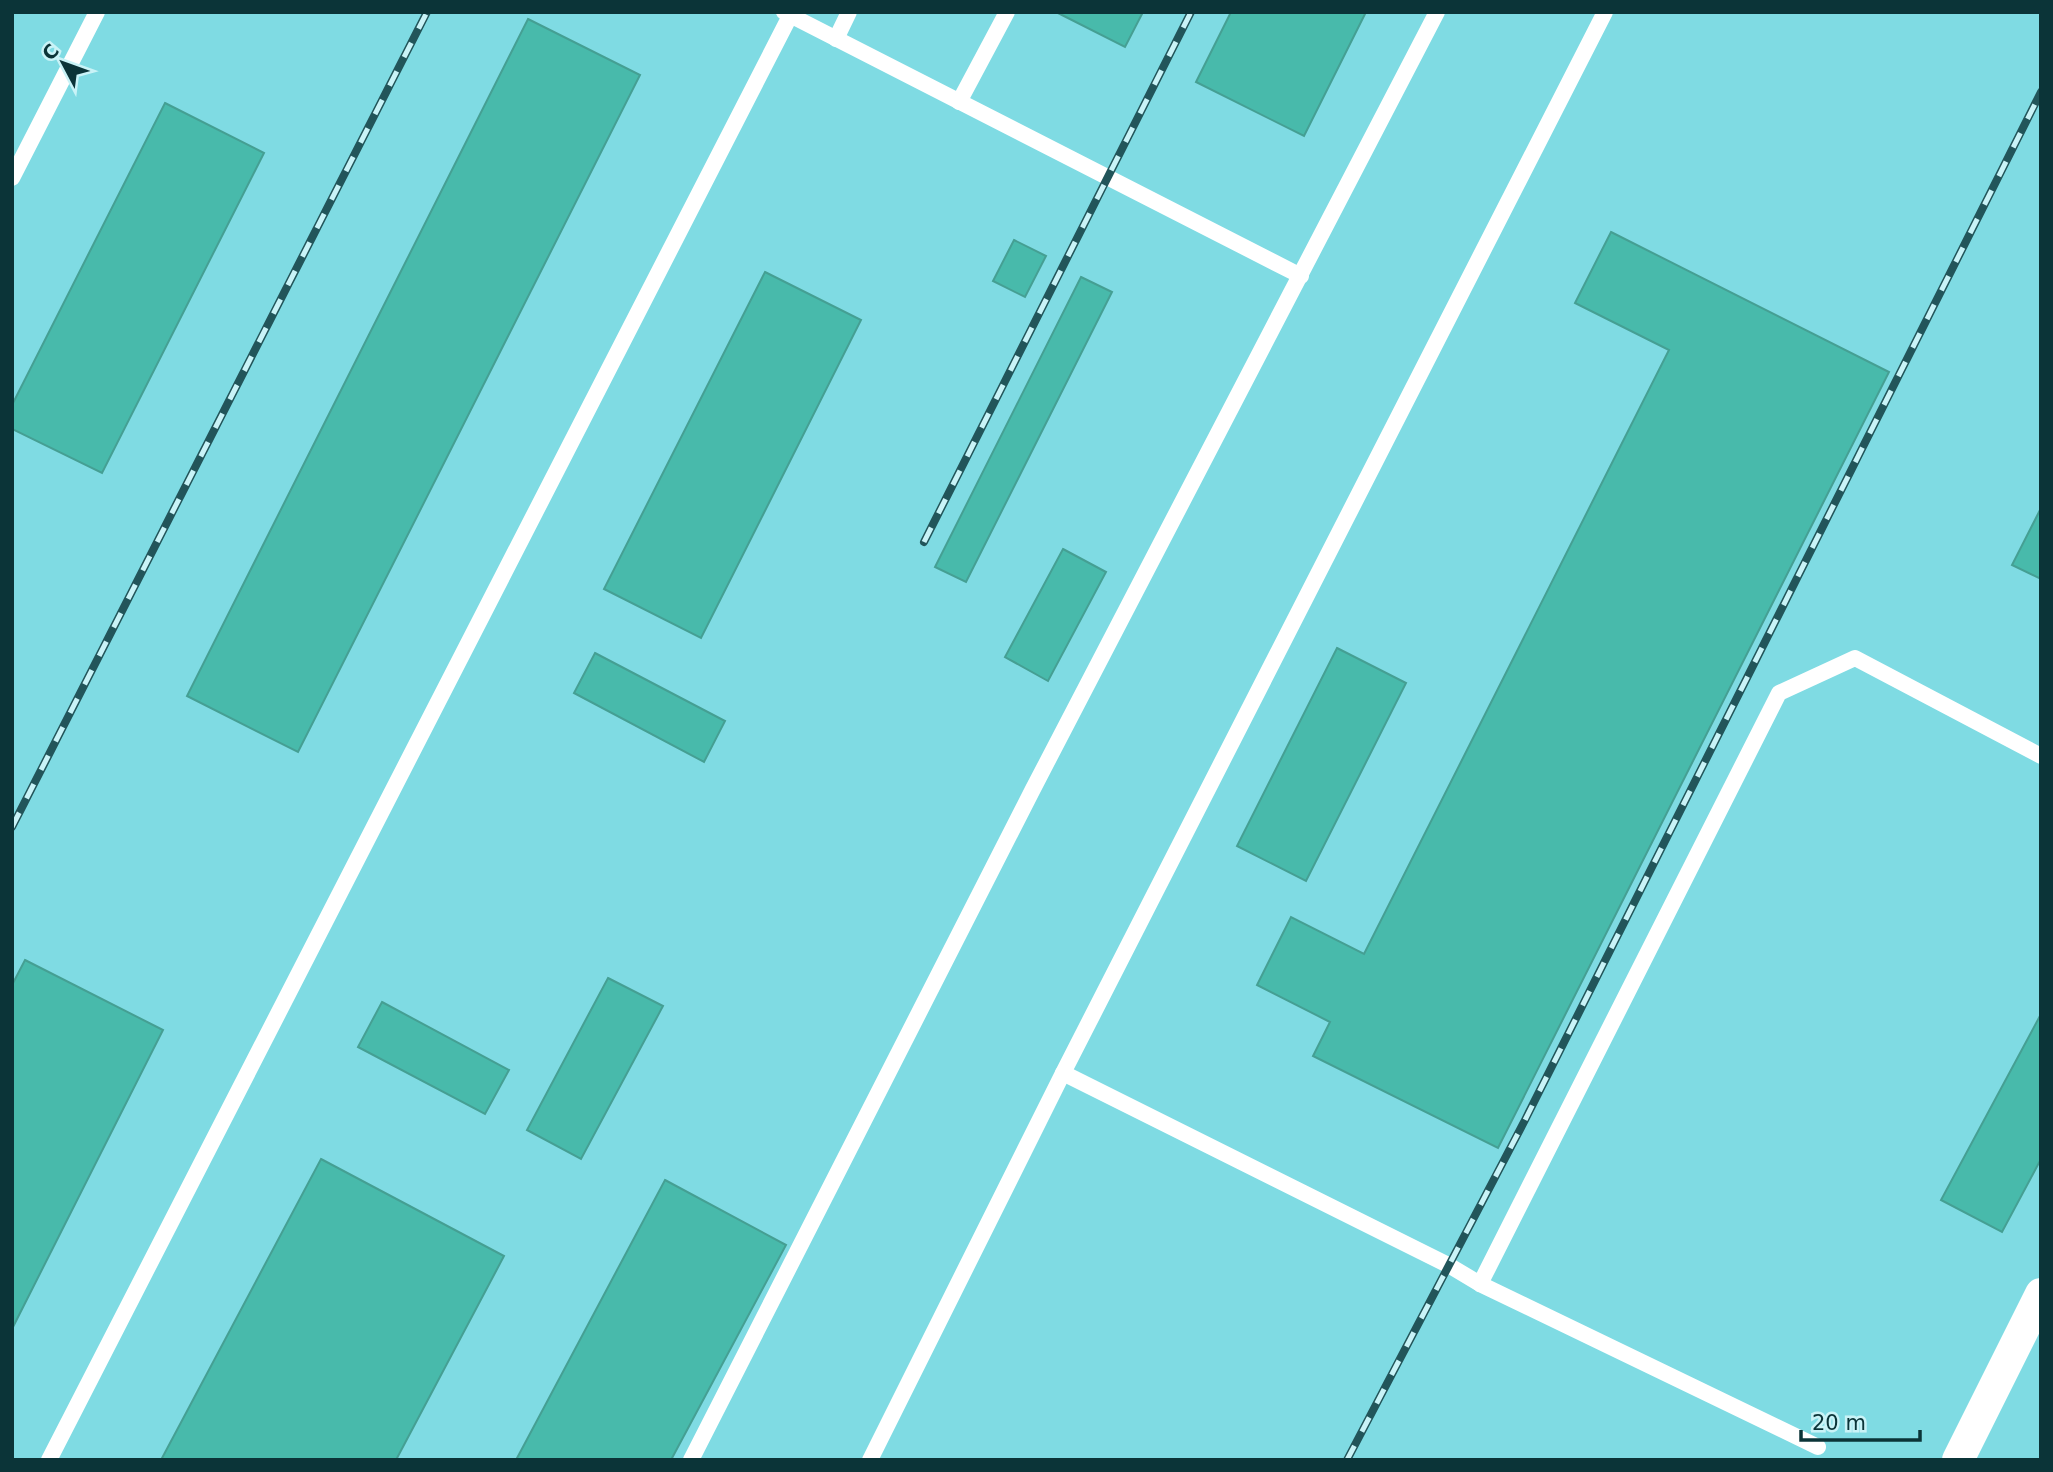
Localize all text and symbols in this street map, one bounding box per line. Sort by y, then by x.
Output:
north arrow [28,28,98,98]
text: С [37,39,63,64]
scale bar [1801,1398,1920,1442]
text: 20 m [1812,1411,1866,1435]

